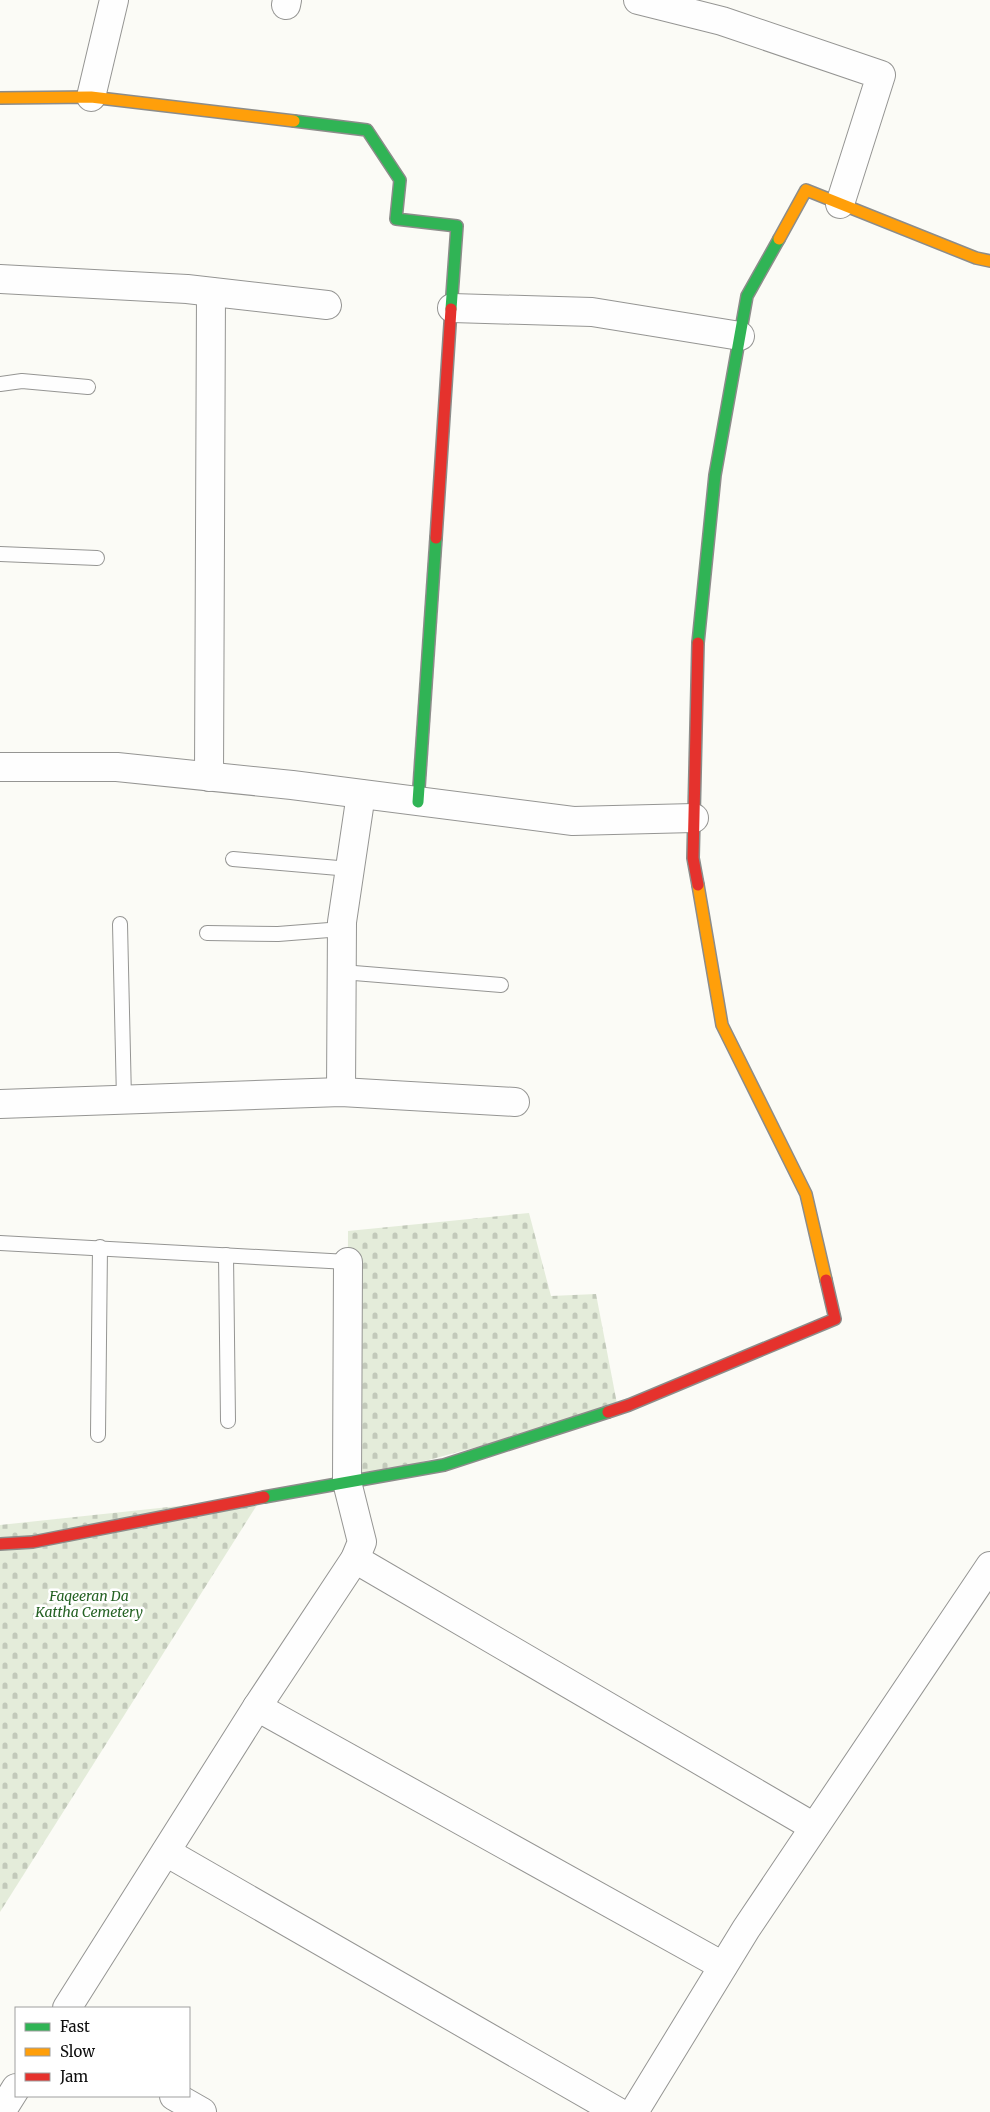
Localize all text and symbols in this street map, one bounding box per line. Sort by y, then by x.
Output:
park label: Faqeeran Da Kattha Cemetery [34,1587,143,1621]
legend [15,2007,190,2097]
text: Fast [60,2017,90,2036]
text: Slow [60,2042,95,2061]
text: Jam [59,2067,88,2086]

